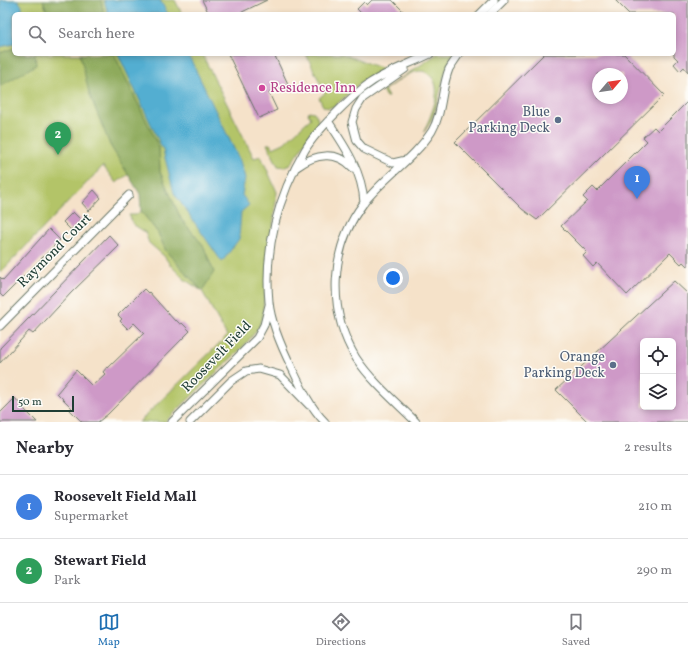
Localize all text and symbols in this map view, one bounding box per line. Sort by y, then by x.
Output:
search box [12,12,676,56]
icon: search [26,23,48,45]
text: Search here [58,24,135,45]
north arrow [592,68,628,104]
place label: Residence Inn [270,79,356,98]
marker: Residence Inn [257,83,267,93]
place label: Blue Parking Deck [468,103,550,138]
marker: Blue Parking Deck [553,115,563,125]
pin: 2 [45,122,71,155]
pin: 1 [624,166,650,199]
street label: Raymond Court [14,210,96,292]
your location [383,268,403,288]
street label: Roosevelt Field [178,317,256,397]
map controls [640,338,676,410]
button: locate [640,338,676,374]
place label: Orange Parking Deck [523,348,605,383]
marker: Orange Parking Deck [608,360,618,370]
button: layers [640,374,676,410]
scale bar [12,394,74,413]
text: 50 m [18,395,42,410]
text: Nearby [16,437,74,460]
text: 2 results [624,439,672,457]
text: Roosevelt Field Mall [54,487,197,508]
text: 1 [26,498,32,516]
text: 210 m [638,498,672,516]
text: Supermarket [54,508,129,526]
text: Stewart Field [54,551,146,572]
text: 2 [26,562,32,580]
text: 290 m [636,562,672,580]
text: Park [54,572,81,590]
tab: Map [98,611,120,650]
tab: Directions [316,611,366,650]
tab: Saved [562,611,590,650]

